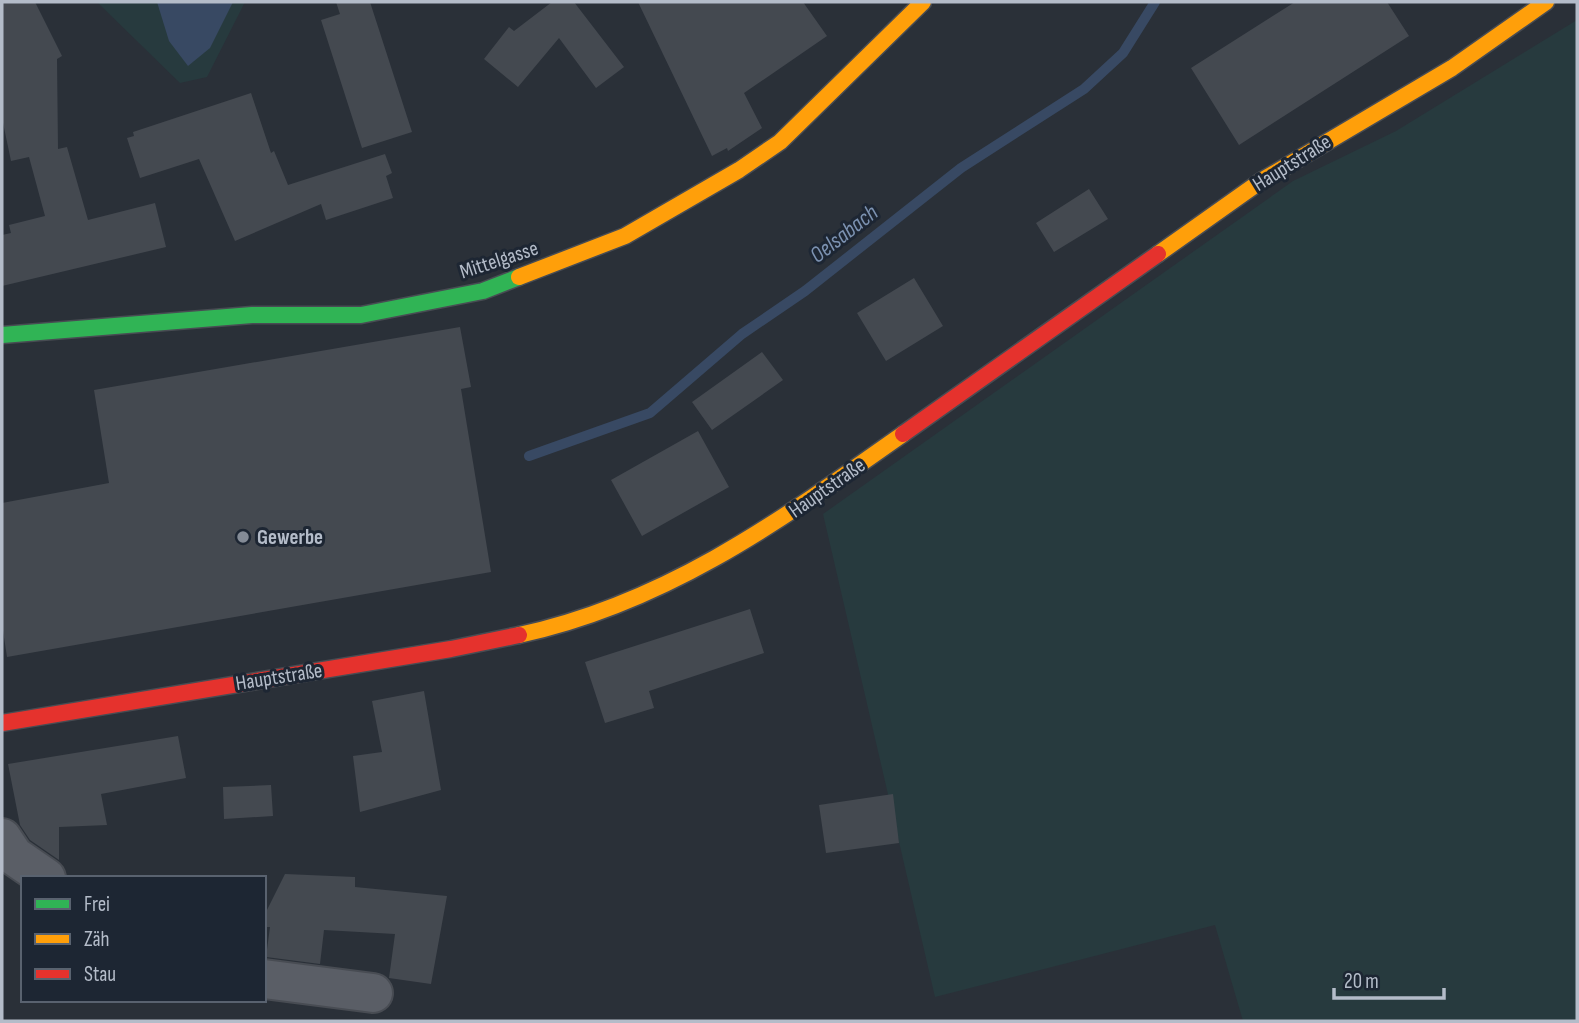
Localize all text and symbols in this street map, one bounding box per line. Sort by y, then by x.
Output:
street label: Hauptstraße [1248,129,1336,197]
water label: Oelsabach [804,198,884,269]
street label: Mittelgasse [457,236,541,284]
street label: Hauptstraße [784,453,870,523]
place label: Gewerbe [257,525,323,550]
marker: Gewerbe [235,529,251,545]
street label: Hauptstraße [234,658,324,696]
legend [21,876,266,1002]
text: Frei [84,892,110,917]
text: Zäh [84,927,110,952]
scale bar [1334,956,1444,1000]
text: Stau [84,962,116,987]
text: 20 m [1344,969,1379,994]

